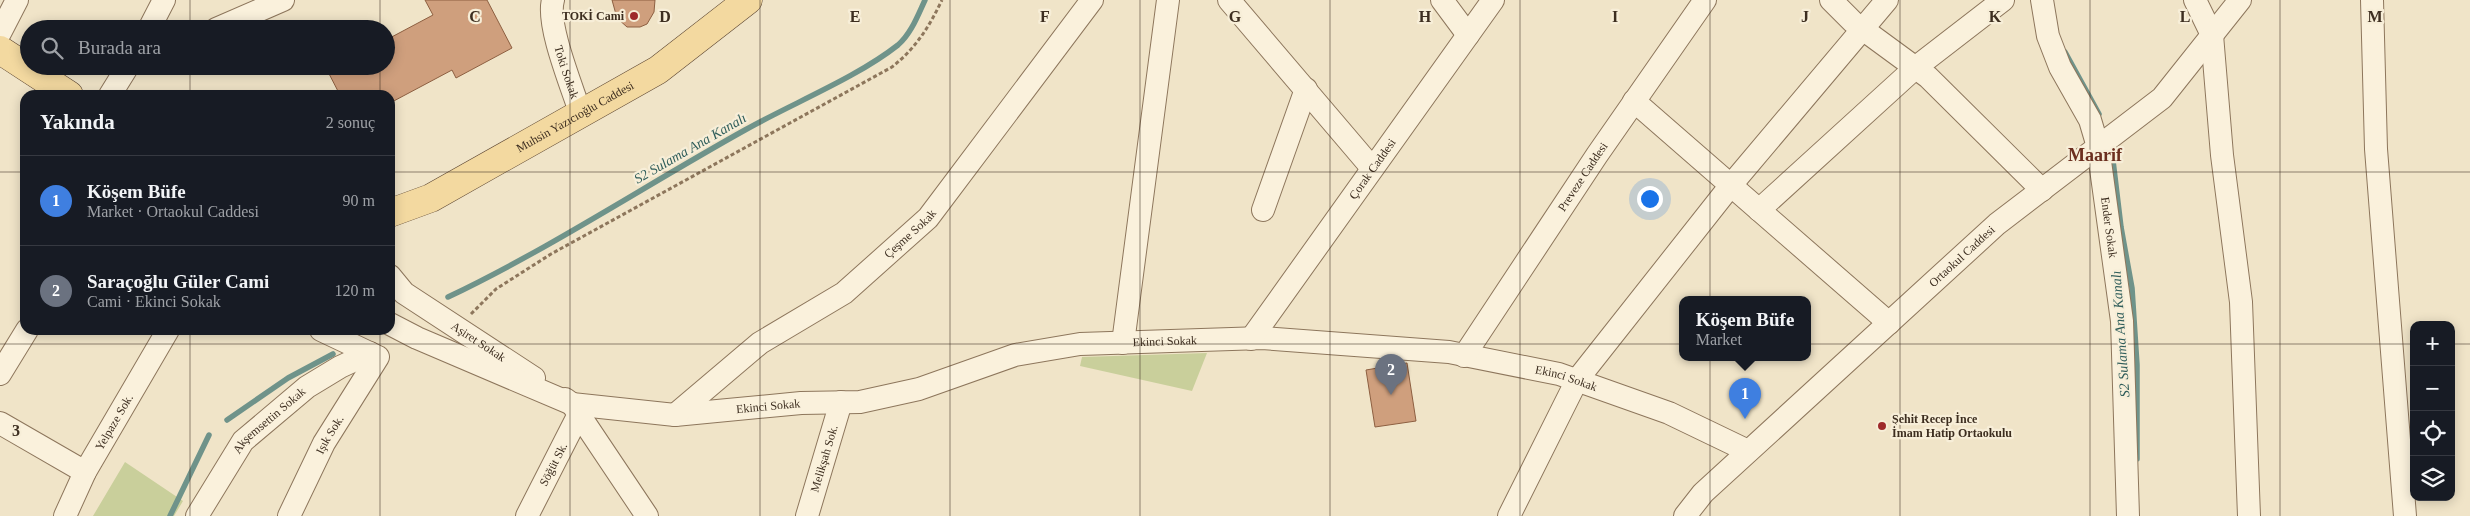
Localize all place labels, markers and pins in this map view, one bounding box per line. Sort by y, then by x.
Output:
place label: TOKİ Cami [562,9,625,23]
marker: TOKİ Cami [628,10,640,22]
pin: 2 [1375,354,1407,395]
pin: 1 [1729,378,1761,419]
place label: Şehit Recep İnce İmam Hatip Ortaokulu [1892,412,2012,440]
marker: Şehit Recep İnce İmam Hatip Ortaokulu [1876,420,1888,432]

